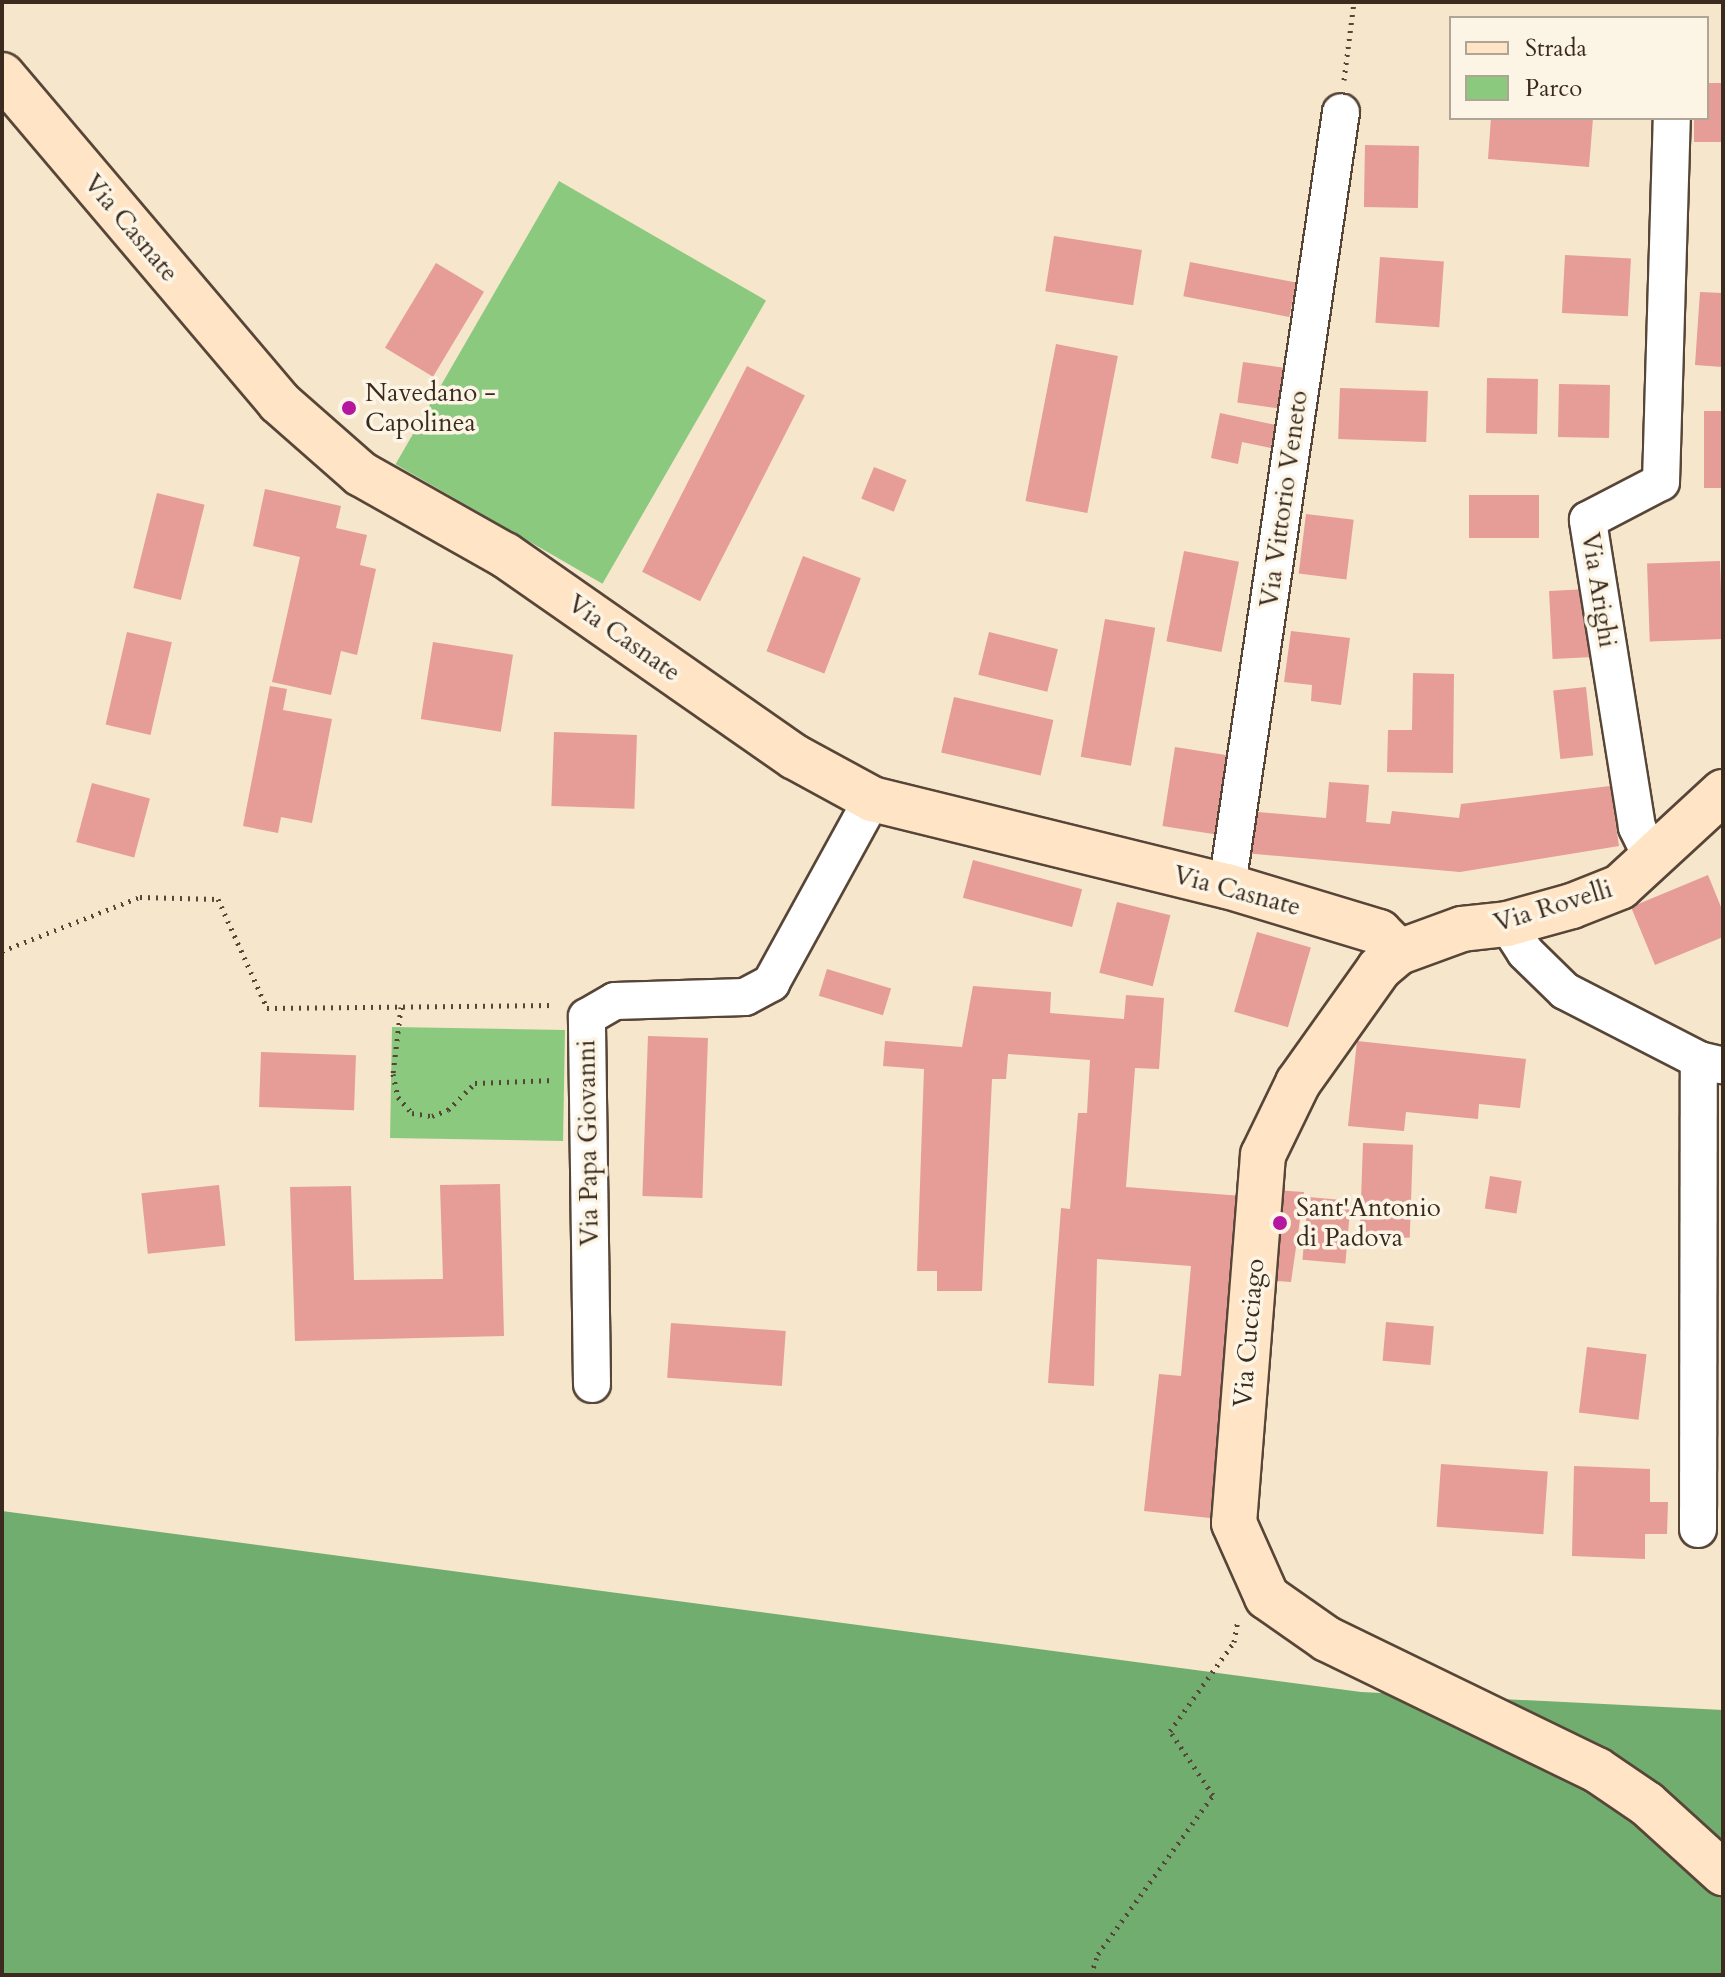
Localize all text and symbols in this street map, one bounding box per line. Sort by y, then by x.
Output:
legend [1449,16,1709,120]
text: Strada [1525,32,1587,65]
text: Parco [1525,72,1582,105]
street label: Via Casnate [77,168,185,288]
place label: Navedano - Capolinea [365,377,496,438]
street label: Via Vittorio Veneto [1253,388,1315,610]
marker: Navedano - Capolinea [340,399,358,417]
street label: Via Arighi [1575,530,1623,650]
street label: Via Casnate [562,588,686,688]
street label: Via Casnate [1170,859,1304,923]
street label: Via Rovelli [1490,873,1616,939]
street label: Via Papa Giovanni [571,1039,605,1247]
place label: Sant'Antonio di Padova [1296,1192,1441,1254]
marker: Sant'Antonio di Padova [1271,1214,1289,1232]
street label: Via Cucciago [1227,1257,1271,1409]

